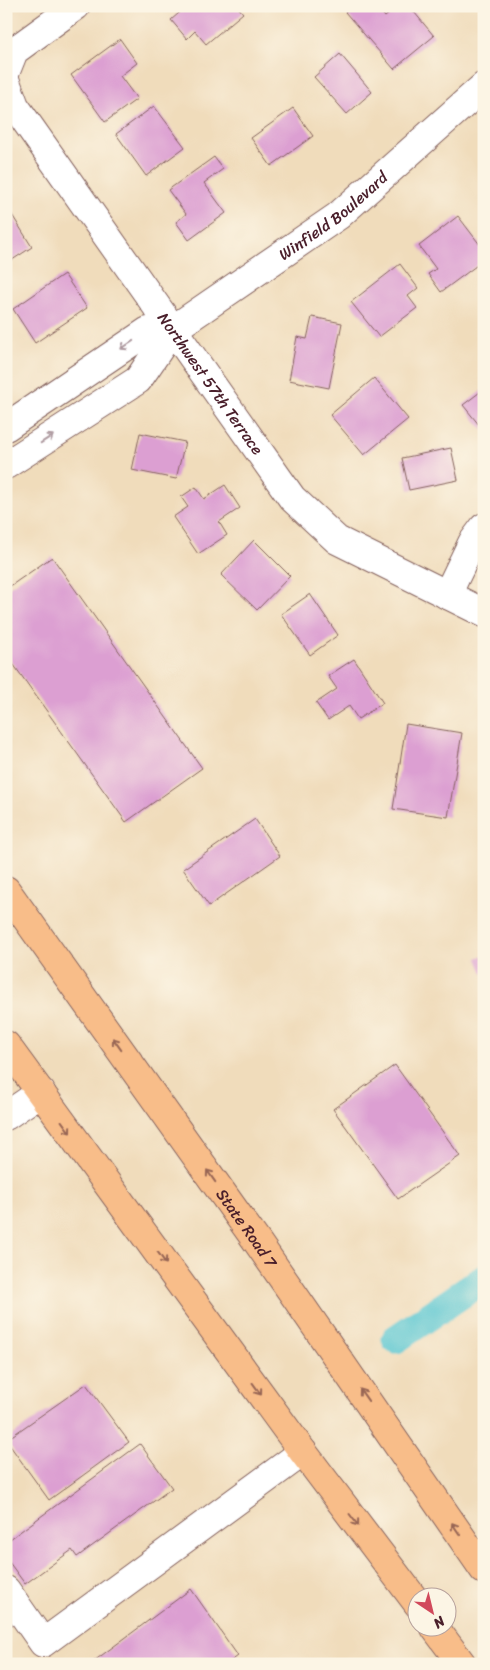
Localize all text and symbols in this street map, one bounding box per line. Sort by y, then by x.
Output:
street label: Winfield Boulevard [272,163,395,268]
street label: Northwest 57th Terrace [150,306,272,461]
one-way arrow [121,340,135,350]
one-way arrow [40,433,54,444]
one-way arrow [112,1037,122,1051]
one-way arrow [60,1120,71,1133]
one-way arrow [206,1169,216,1183]
street label: State Road 7 [209,1182,286,1274]
one-way arrow [156,1251,167,1264]
one-way arrow [252,1382,262,1396]
one-way arrow [359,1389,369,1403]
one-way arrow [349,1513,359,1527]
one-way arrow [451,1523,461,1537]
north arrow [408,1588,458,1638]
text: N [428,1609,451,1635]

